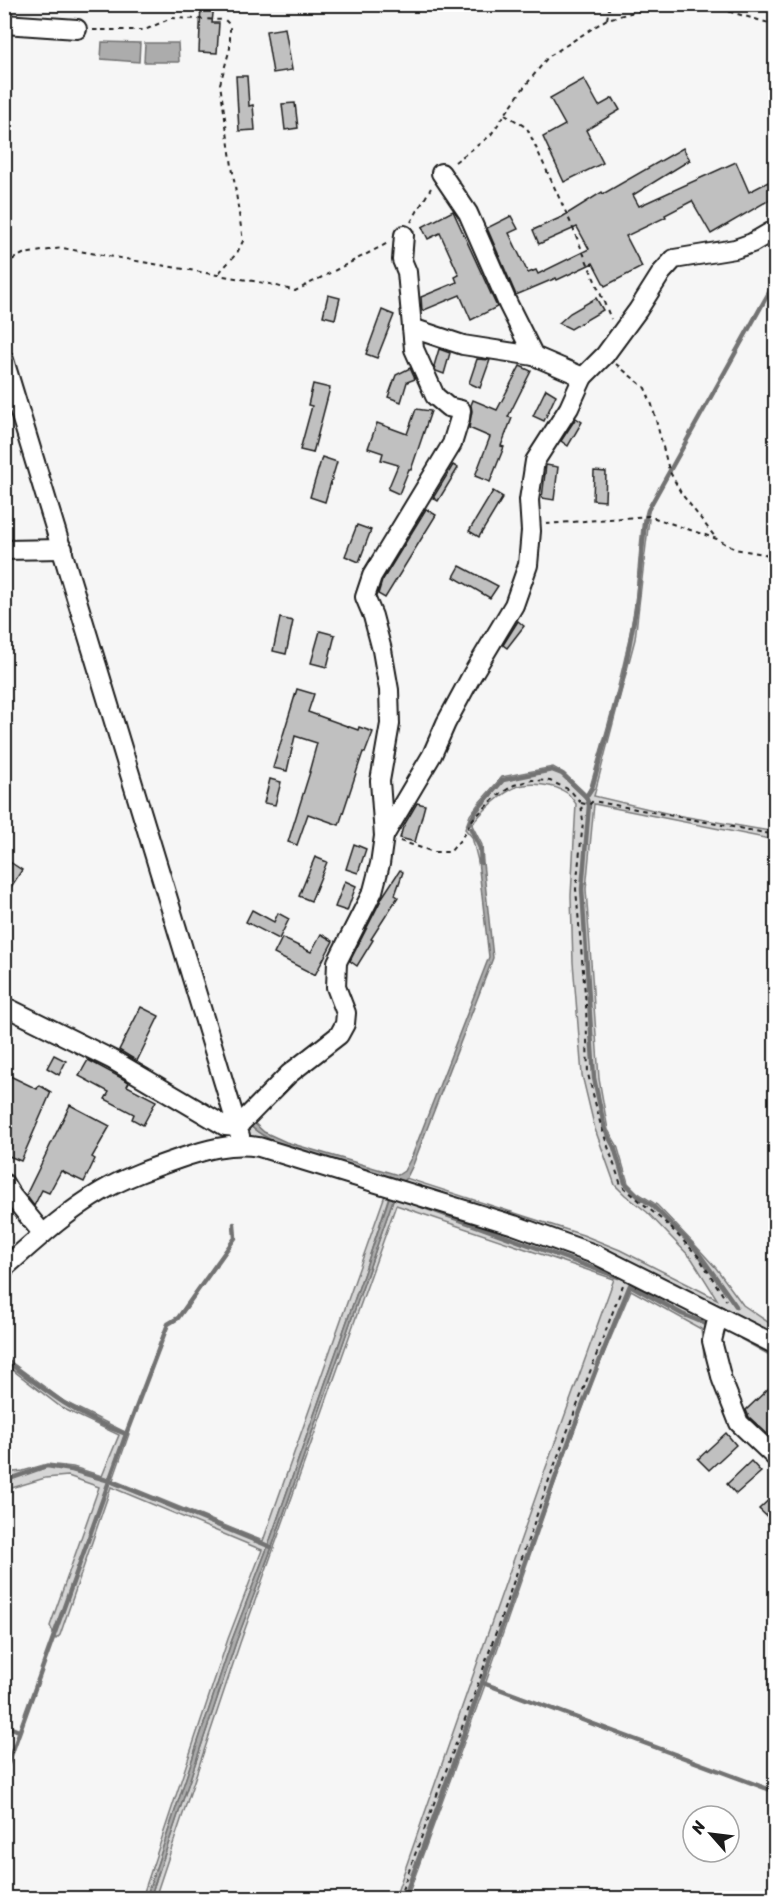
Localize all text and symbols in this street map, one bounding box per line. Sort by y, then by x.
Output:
north arrow [681,1804,741,1864]
text: N [682,1815,714,1840]

